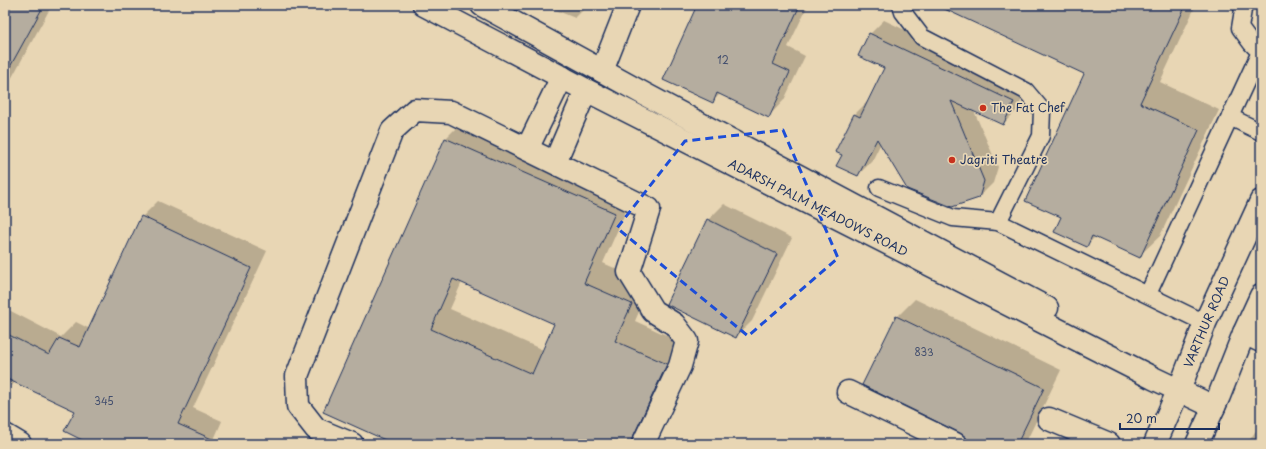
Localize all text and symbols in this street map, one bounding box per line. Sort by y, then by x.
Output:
house number: 12 [717,52,729,67]
place label: The Fat Chef [991,98,1066,116]
marker: The Fat Chef [978,103,988,113]
place label: Jagriti Theatre [960,150,1047,168]
street label: ADARSH PALM MEADOWS ROAD [725,154,911,260]
marker: Jagriti Theatre [947,155,957,165]
street label: VARTHUR ROAD [1179,273,1234,370]
house number: 833 [914,344,934,359]
house number: 345 [94,393,114,408]
scale bar [1120,405,1219,431]
text: 20 m [1126,409,1157,427]

